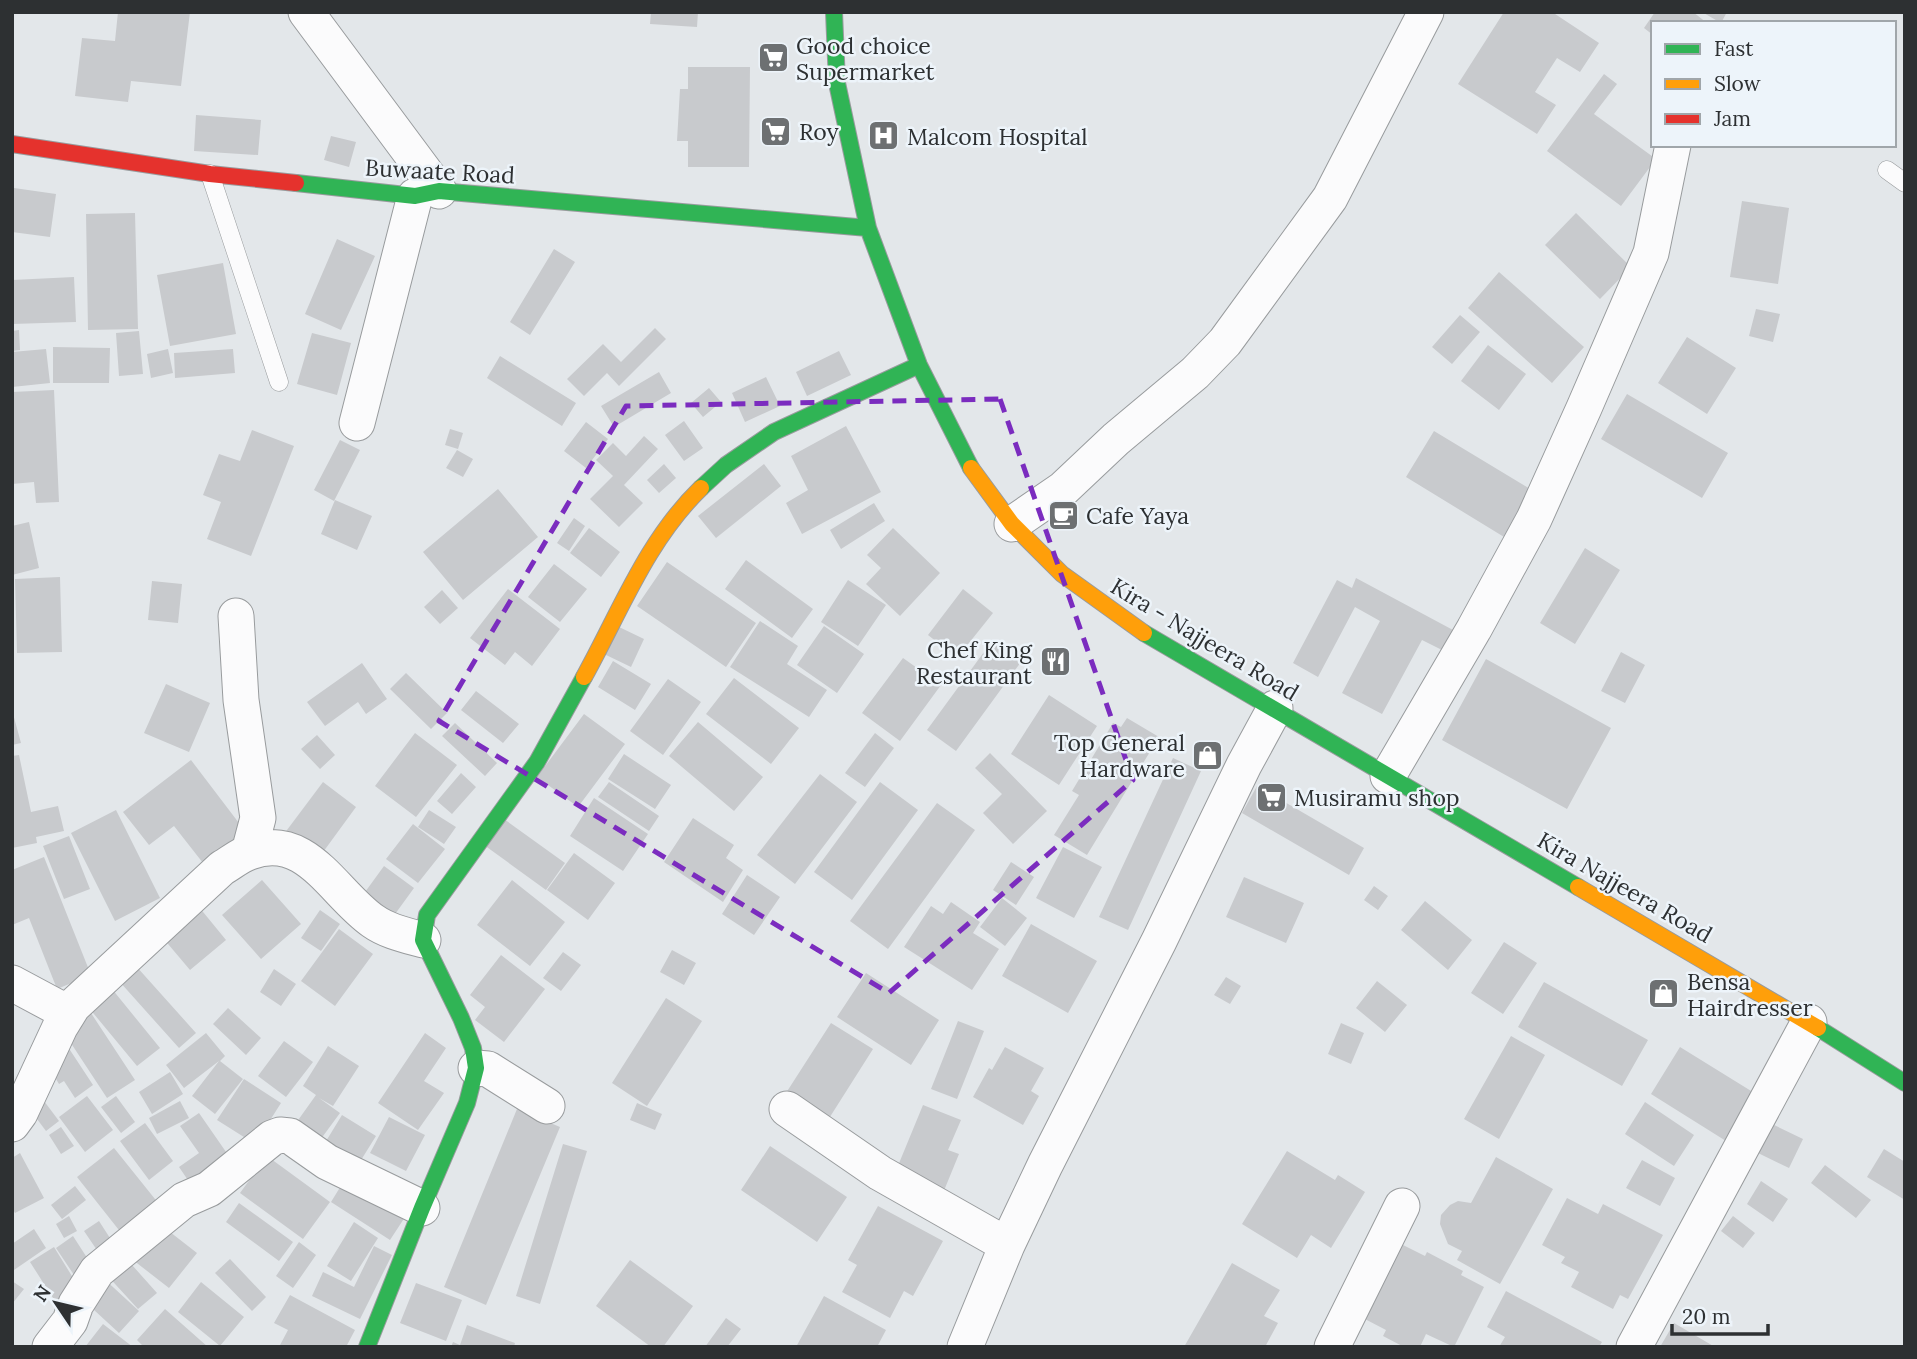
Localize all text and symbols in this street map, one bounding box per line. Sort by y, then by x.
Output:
legend [1651,21,1896,147]
place label: Good choice Supermarket [796,31,935,86]
text: Fast [1714,35,1754,62]
supermarket icon: Good choice Supermarket [756,41,790,75]
text: Slow [1714,70,1761,97]
text: Jam [1713,105,1751,132]
supermarket icon: Roy [759,114,793,148]
place label: Roy [799,117,840,146]
hospital icon: Malcom Hospital [867,119,901,153]
place label: Malcom Hospital [907,122,1088,151]
street label: Buwaate Road [364,153,516,189]
cafe icon: Cafe Yaya [1046,498,1080,532]
place label: Cafe Yaya [1086,501,1189,530]
street label: Kira - Najjeera Road [1106,571,1305,707]
place label: Chef King Restaurant [916,635,1033,690]
restaurant icon: Chef King Restaurant [1038,645,1072,679]
place label: Top General Hardware [1054,728,1185,783]
shop icon: Top General Hardware [1191,738,1225,772]
supermarket icon: Musiramu shop [1254,780,1288,814]
place label: Musiramu shop [1294,783,1460,812]
street label: Kira Najjeera Road [1532,825,1718,949]
place label: Bensa Hairdresser [1687,967,1813,1022]
shop icon: Bensa Hairdresser [1647,977,1681,1011]
north arrow [21,1268,91,1338]
text: N [28,1280,56,1306]
scale bar [1672,1292,1768,1336]
text: 20 m [1682,1303,1731,1330]

